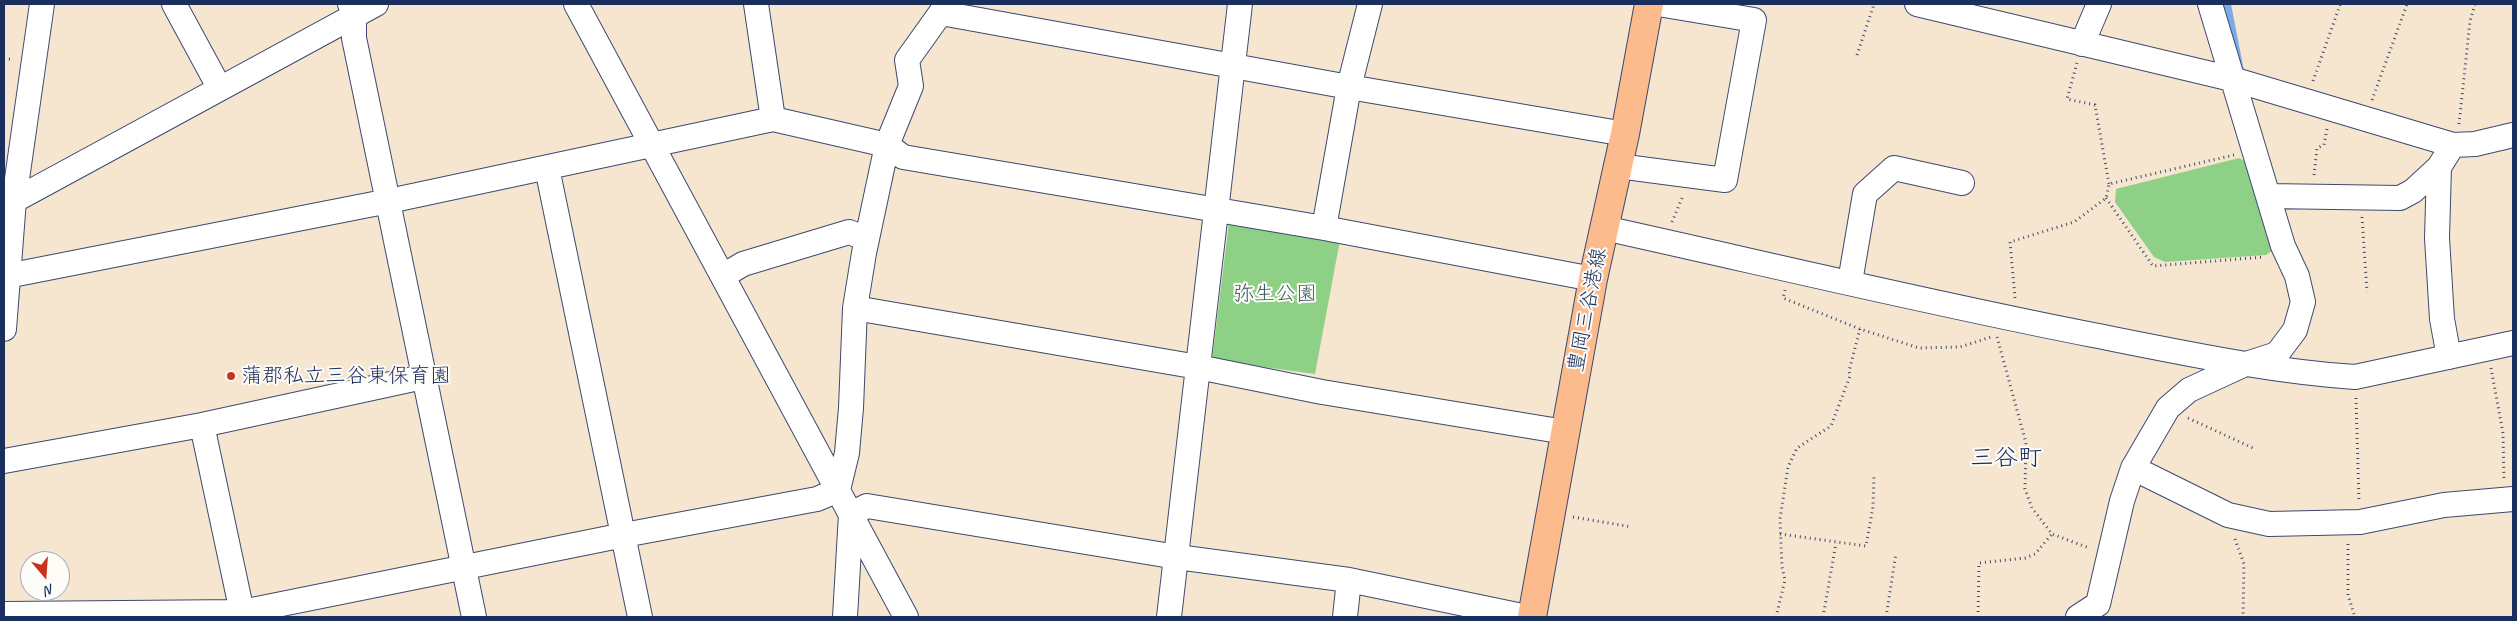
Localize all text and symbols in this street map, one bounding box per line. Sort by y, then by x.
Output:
street label: 豊岡三谷港線 [1564,246,1612,374]
park label: 弥生公園 [1233,281,1317,307]
place label: 蒲郡私立三谷東保育園 [241,363,451,389]
marker: 蒲郡私立三谷東保育園 [225,370,237,382]
district label: 三谷町 [1970,445,2042,473]
north arrow [20,551,70,601]
text: N [43,580,56,599]

